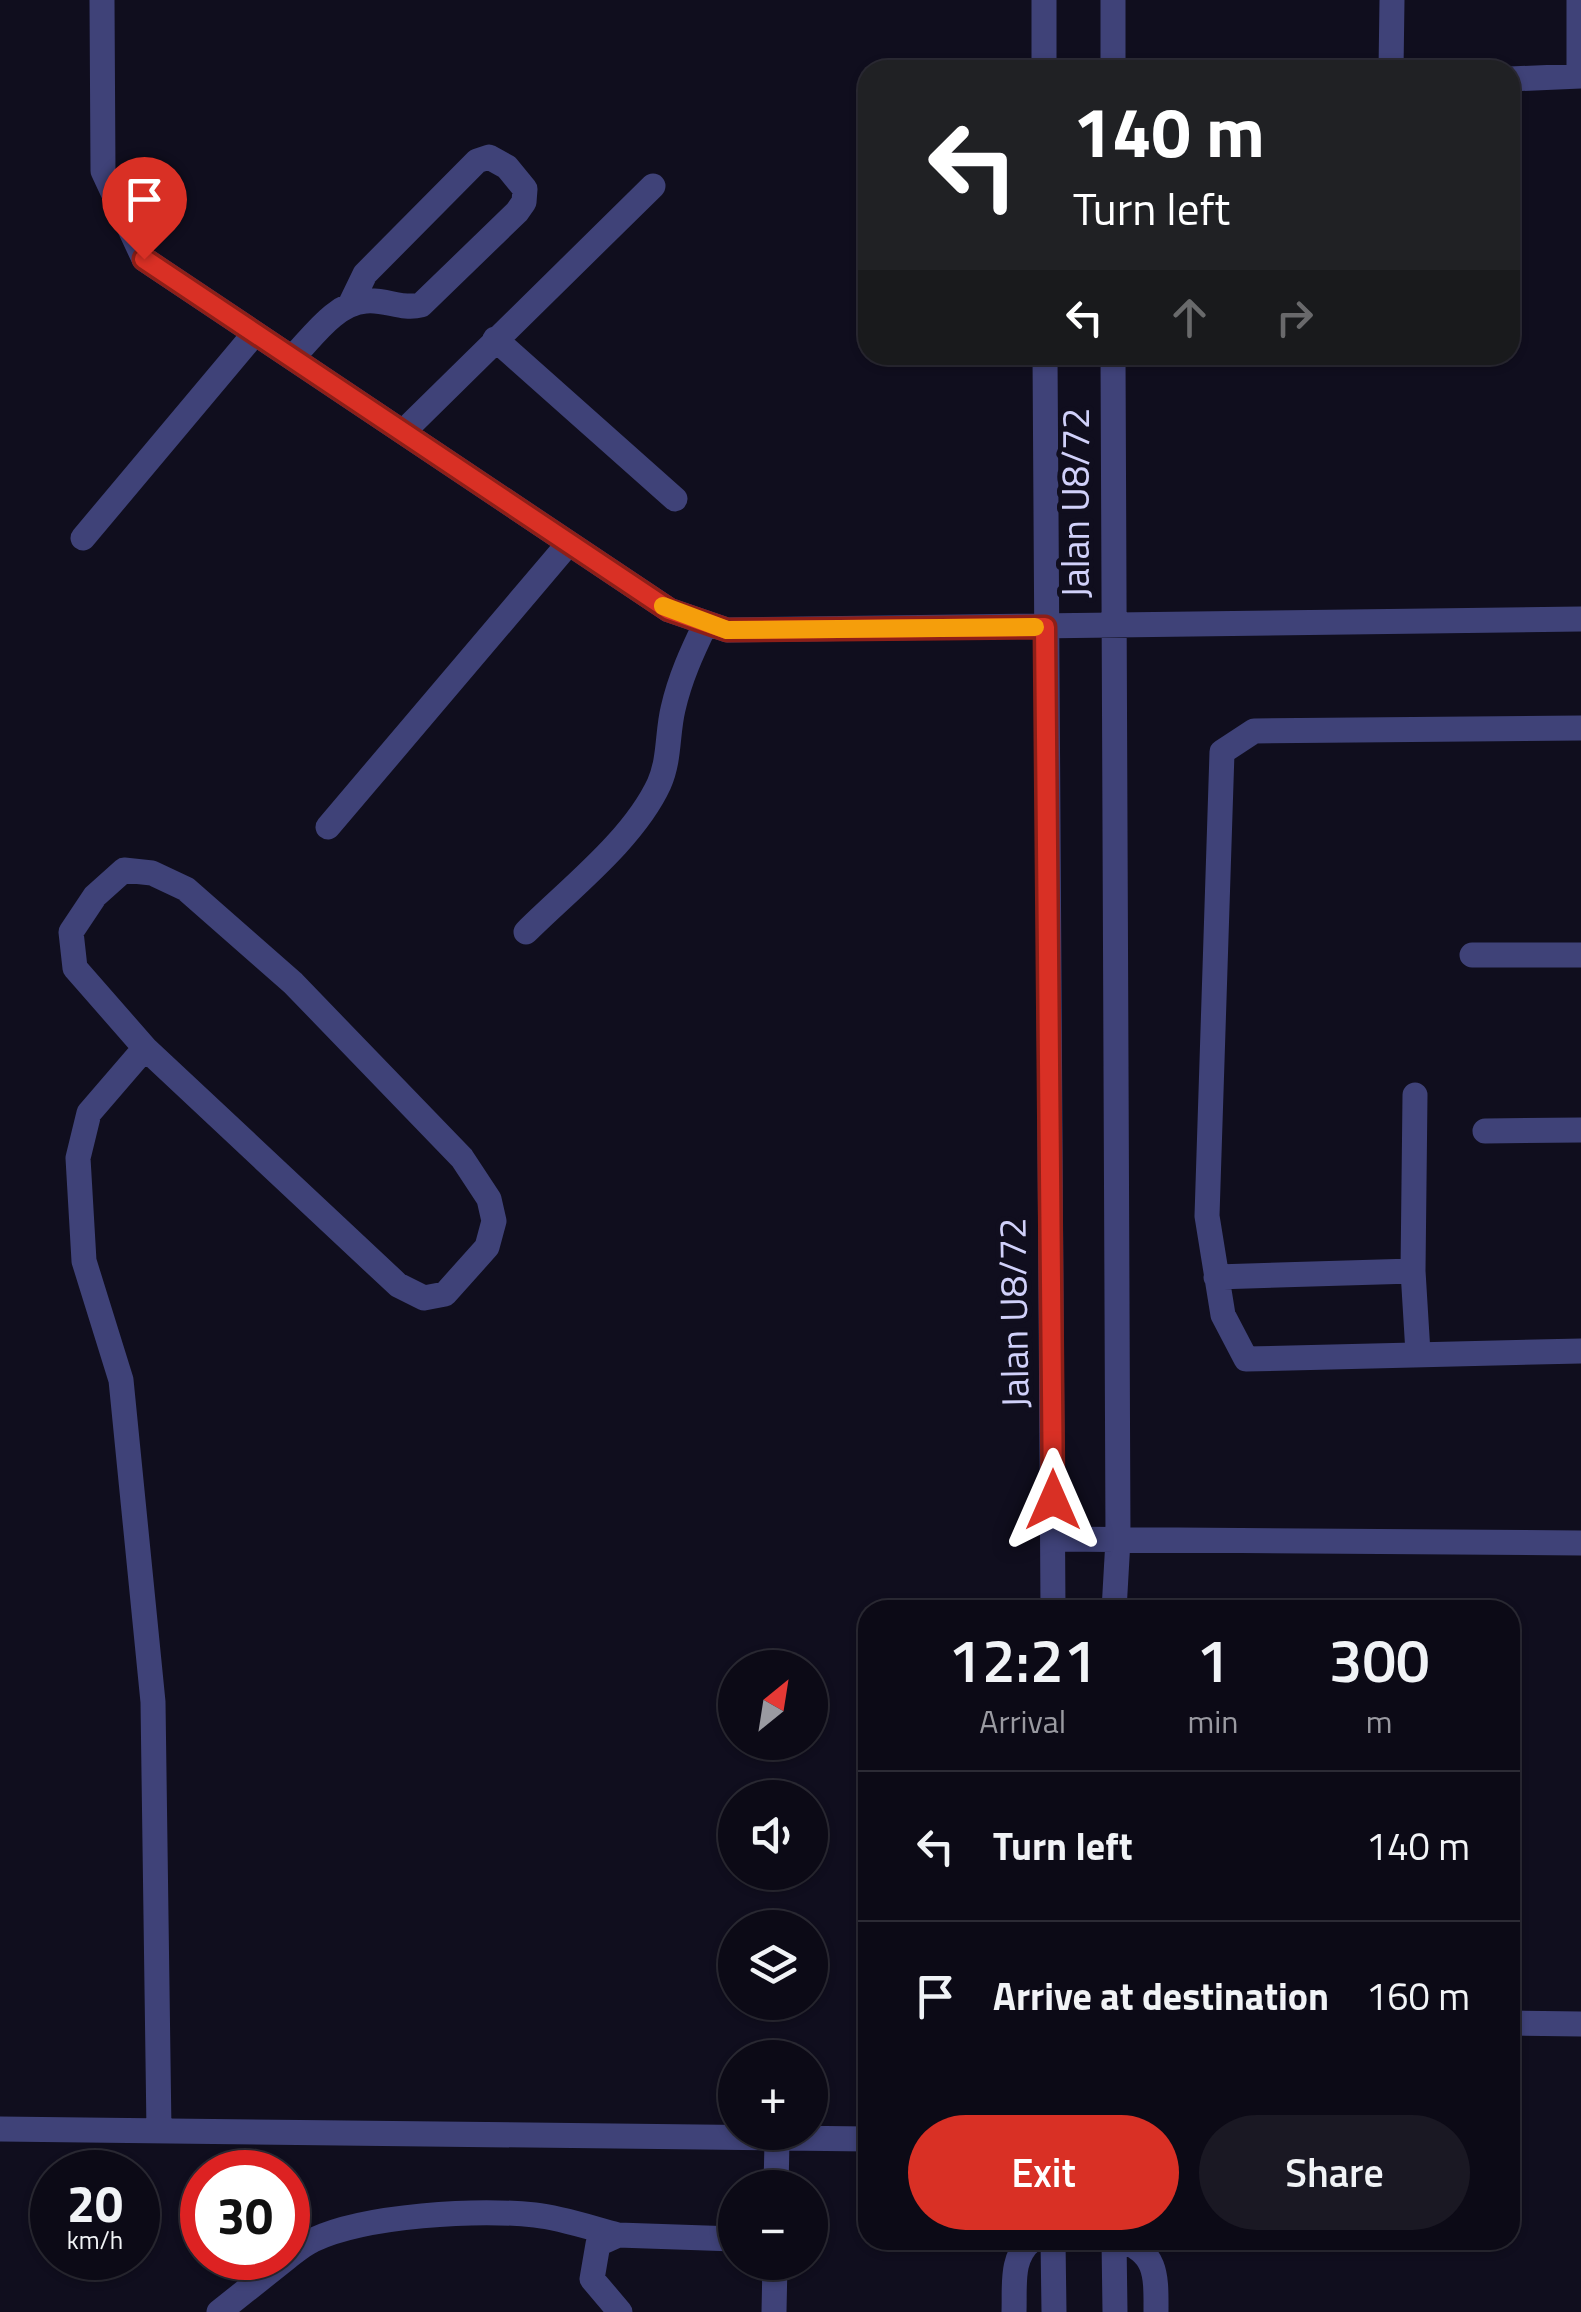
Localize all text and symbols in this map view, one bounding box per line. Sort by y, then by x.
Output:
text: 140 m [1073,78,1265,184]
icon: left [908,100,1038,230]
pin [102,157,187,260]
icon: arrive [117,172,172,227]
text: Turn left [1073,174,1230,242]
icon: left [1057,290,1112,345]
icon: ahead [1162,290,1217,345]
icon: right [1267,290,1322,345]
street label: Jalan U8/72 [1046,408,1104,598]
street label: Jalan U8/72 [982,1217,1044,1409]
position arrow [1001,1448,1105,1552]
text: 12:21 [948,1614,1097,1705]
text: 1 [1196,1614,1230,1705]
text: 300 [1329,1614,1430,1705]
north arrow [718,1650,828,1760]
map controls [718,1650,828,2280]
text: Arrival [979,1697,1066,1745]
text: min [1187,1697,1238,1745]
text: m [1366,1697,1393,1745]
button: sound [718,1780,828,1890]
text: Turn left [993,1817,1133,1875]
text: 140 m [1366,1817,1470,1875]
icon: left [908,1819,963,1874]
button: layers [718,1910,828,2020]
text: Arrive at destination [993,1967,1329,2025]
text: 160 m [1366,1967,1470,2025]
icon: arrive [908,1969,963,2024]
button: + [718,2040,828,2150]
button: Exit [908,2115,1179,2230]
button: Share [1199,2115,1470,2230]
speed limit sign: 30 [180,2150,310,2280]
text: 20 [67,2165,123,2241]
button: − [718,2170,828,2280]
text: km/h [67,2221,123,2259]

